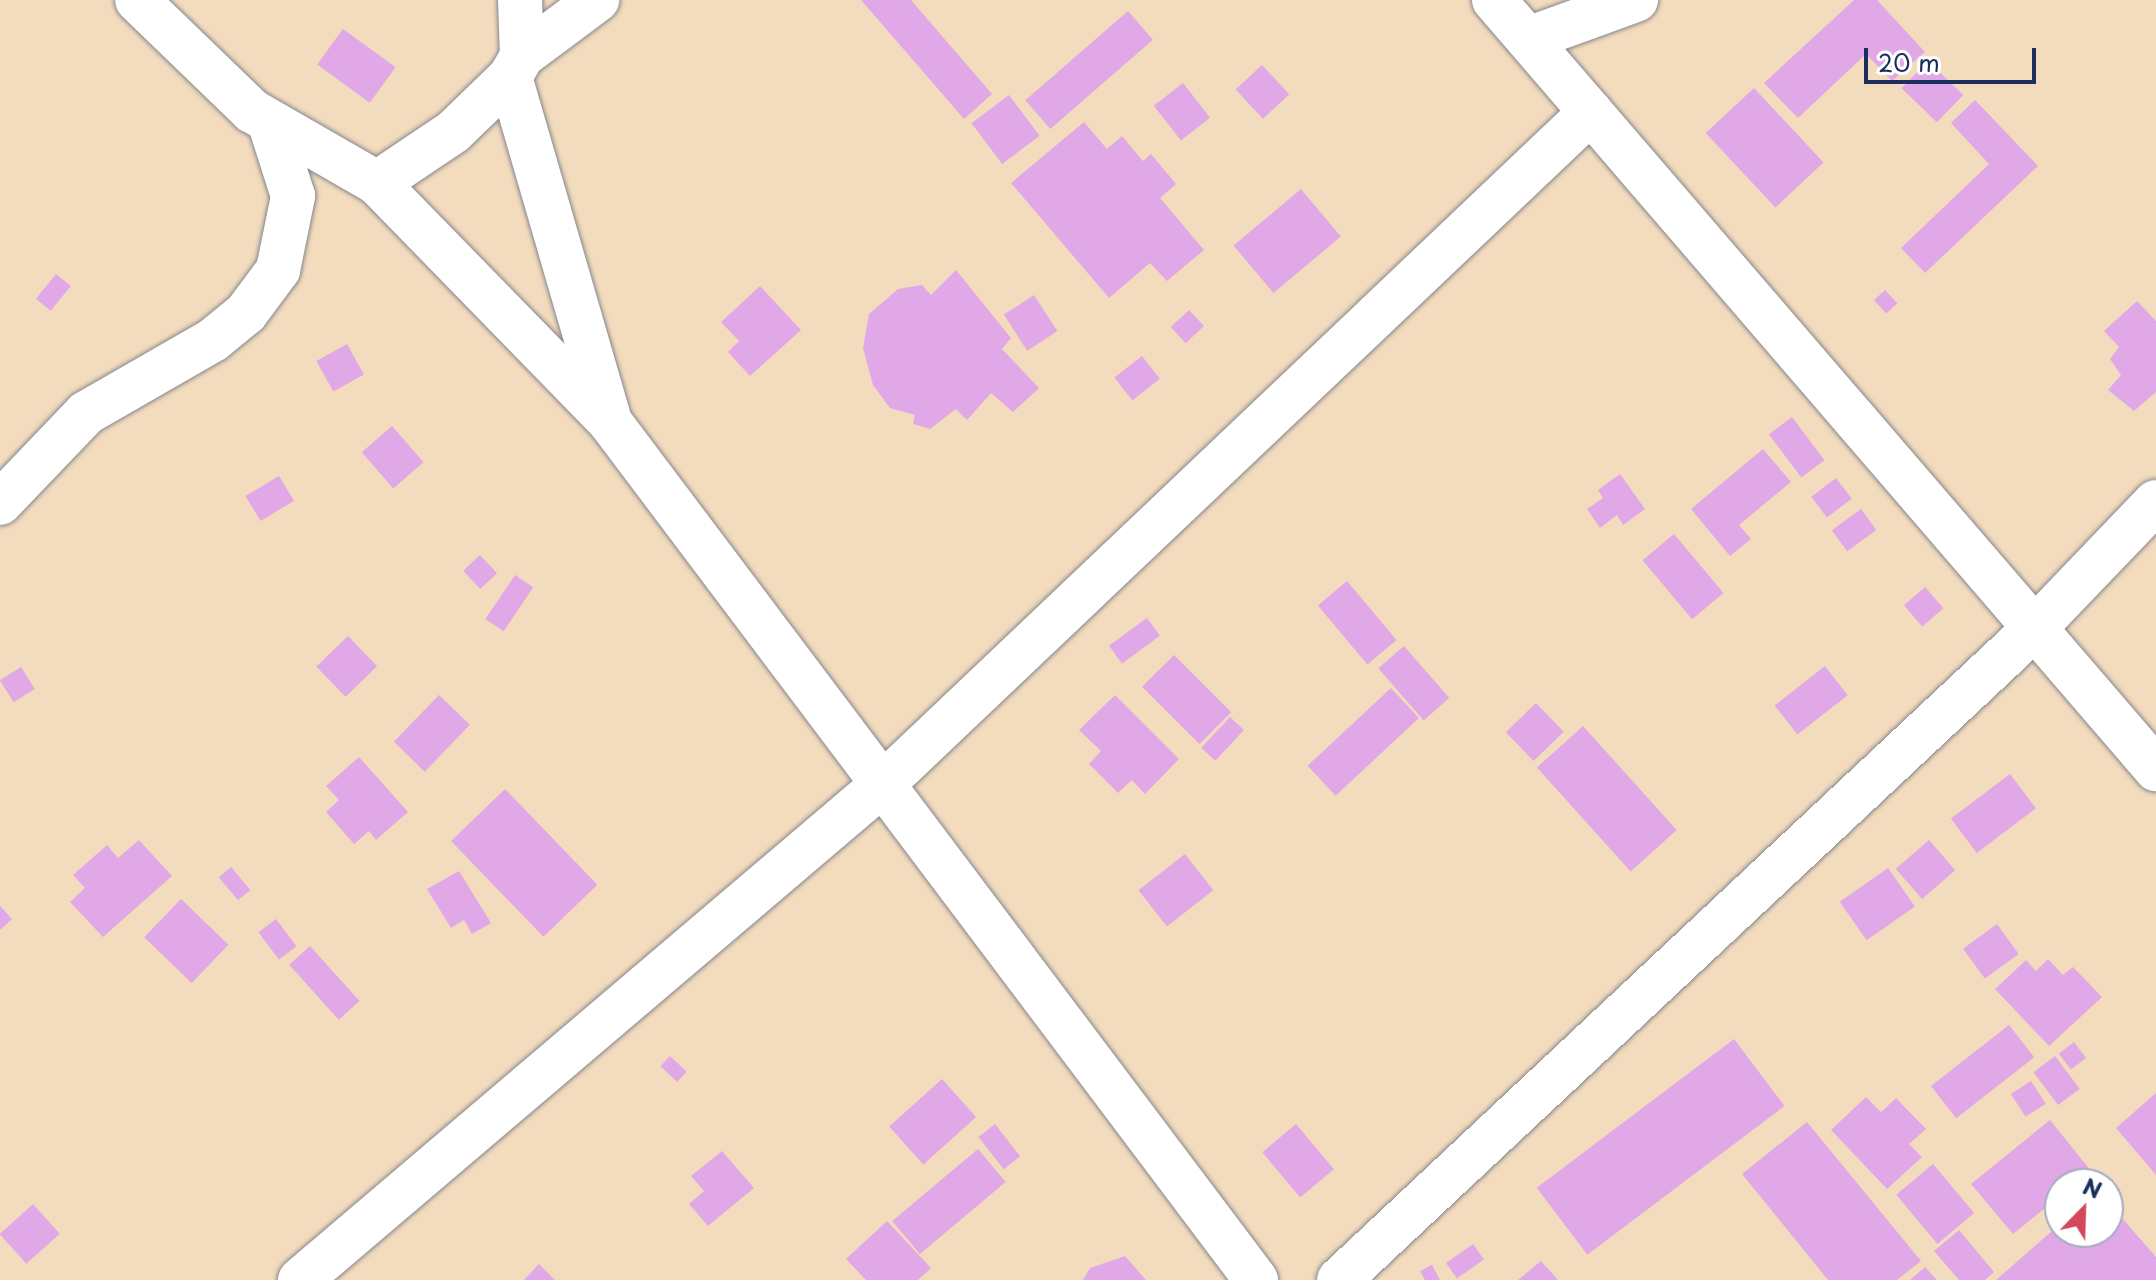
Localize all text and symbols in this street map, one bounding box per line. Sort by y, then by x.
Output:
scale bar [1868,32,2040,82]
text: 20 m [1878,44,1940,80]
north arrow [2044,1168,2124,1248]
text: N [2078,1169,2107,1206]

